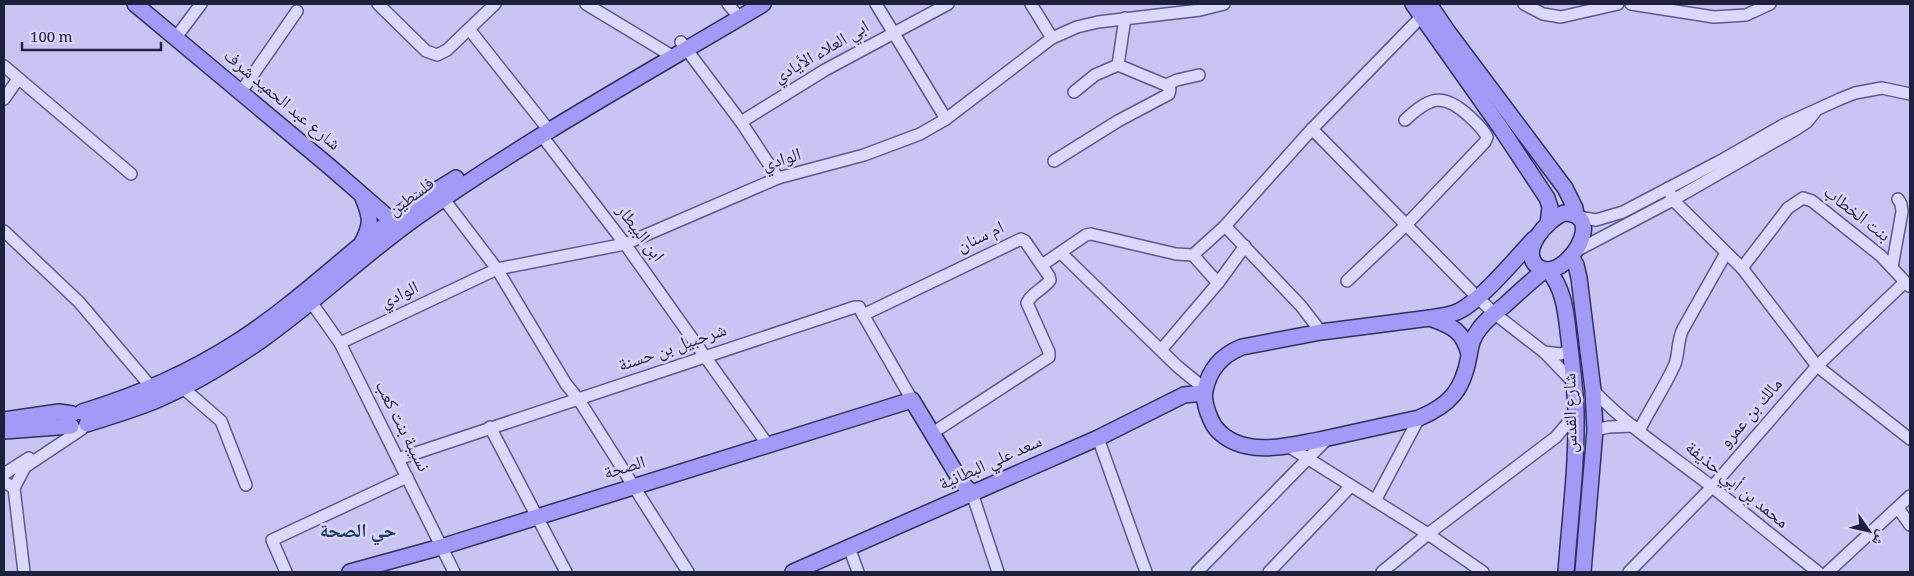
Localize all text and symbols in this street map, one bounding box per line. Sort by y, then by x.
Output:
street label: ابي العلاء الأيادي [768,13,876,93]
scale bar [22,20,161,52]
text: 100 m [30,26,73,52]
street label: شارع عبد الحميد شرف [215,43,347,159]
street label: الوادي [759,141,805,181]
street label: فلسطين [382,171,442,225]
street label: بنت الخطاب [1816,179,1896,251]
street label: ابن البيطار [606,198,671,270]
street label: ام سنان [952,214,1010,262]
street label: الوادي [376,274,424,318]
street label: شرحبيل بن حسنة [615,316,731,382]
street label: مالك بن عمرو [1713,372,1791,456]
street label: شارع القدس [1556,373,1588,453]
street label: نسيبة بنت كعب [365,376,437,478]
street label: سعد علي البطانية [934,428,1048,500]
street label: محمد بن أبي حذيفة [1677,435,1795,537]
street label: الصحة [600,448,650,490]
north arrow [1844,506,1894,556]
district label: حي الصحة [320,517,396,549]
text: ش [1864,524,1892,550]

